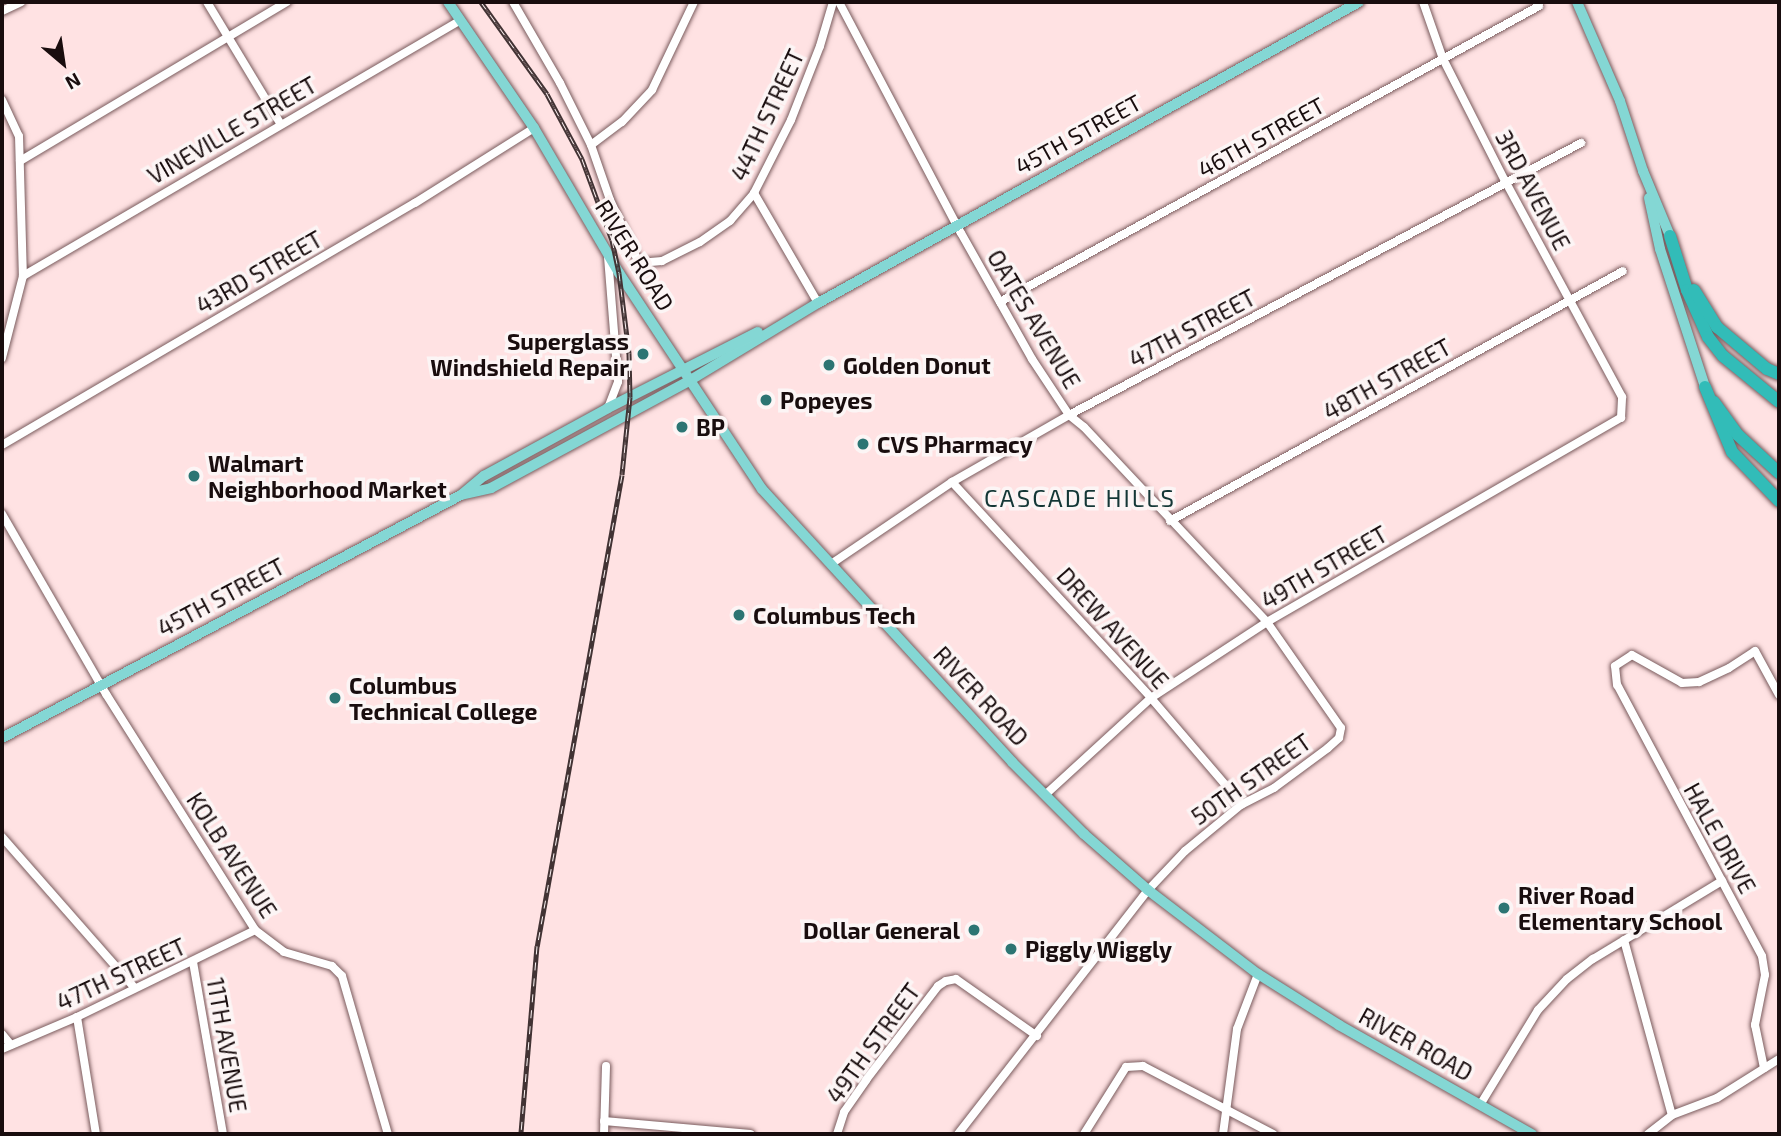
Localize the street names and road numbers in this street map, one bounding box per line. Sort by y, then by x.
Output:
street label: 44TH STREET [725,45,809,185]
street label: VINEVILLE STREET [143,70,321,190]
street label: 45TH STREET [1010,88,1146,180]
street label: 46TH STREET [1193,91,1329,183]
street label: 3RD AVENUE [1490,125,1576,255]
street label: RIVER ROAD [590,194,680,316]
street label: 43RD STREET [191,225,327,319]
street label: OATES AVENUE [982,244,1086,394]
street label: 47TH STREET [1124,283,1260,373]
street label: 48TH STREET [1318,333,1456,425]
street label: 49TH STREET [1256,520,1392,614]
street label: 45TH STREET [153,552,289,642]
street label: DREW AVENUE [1051,561,1175,695]
street label: RIVER ROAD [928,641,1034,751]
street label: 50TH STREET [1186,728,1316,830]
street label: HALE DRIVE [1678,778,1762,898]
street label: KOLB AVENUE [181,787,283,923]
street label: 47TH STREET [52,932,190,1016]
street label: 11TH AVENUE [202,975,252,1115]
street label: 49TH STREET [820,978,926,1108]
street label: RIVER ROAD [1354,1002,1478,1086]

